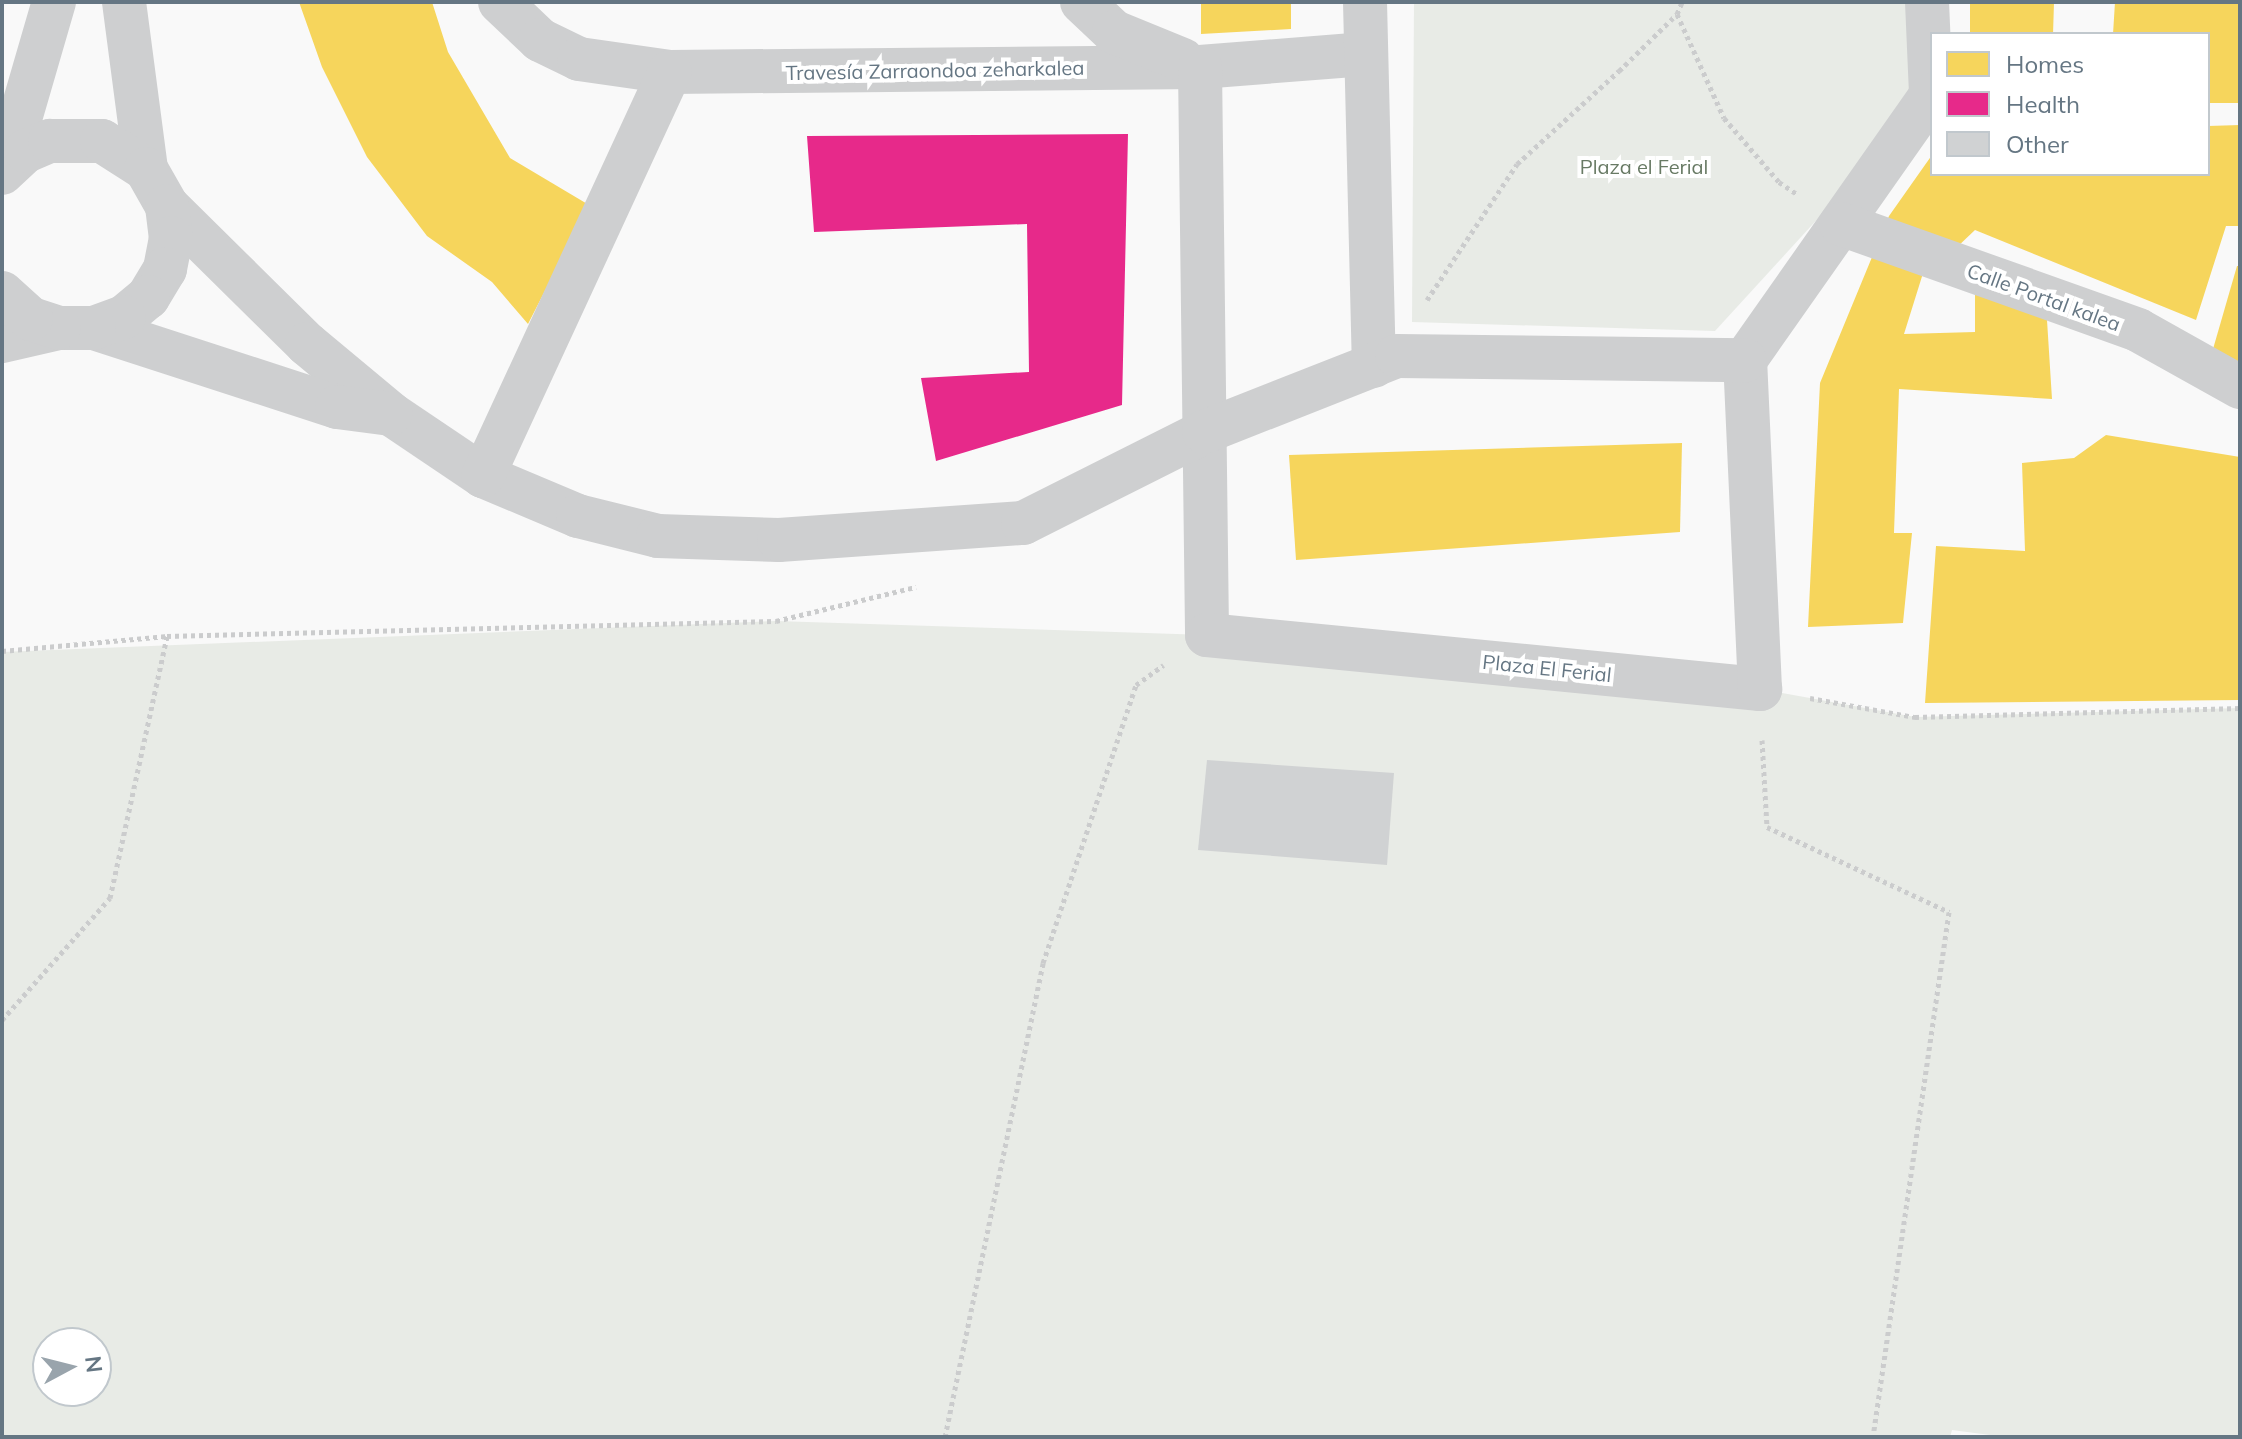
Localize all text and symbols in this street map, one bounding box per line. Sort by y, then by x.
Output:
legend [1930,32,2210,176]
text: Homes [2006,49,2084,79]
street label: Travesía Zarraondoa zeharkalea [785,55,1085,85]
text: Health [2006,89,2080,119]
text: Other [2006,129,2069,159]
park label: Plaza el Ferial [1580,154,1708,178]
street label: Calle Portal kalea [1964,258,2124,336]
street label: Plaza El Ferial [1481,649,1613,687]
north arrow [32,1327,112,1407]
text: N [79,1354,109,1374]

